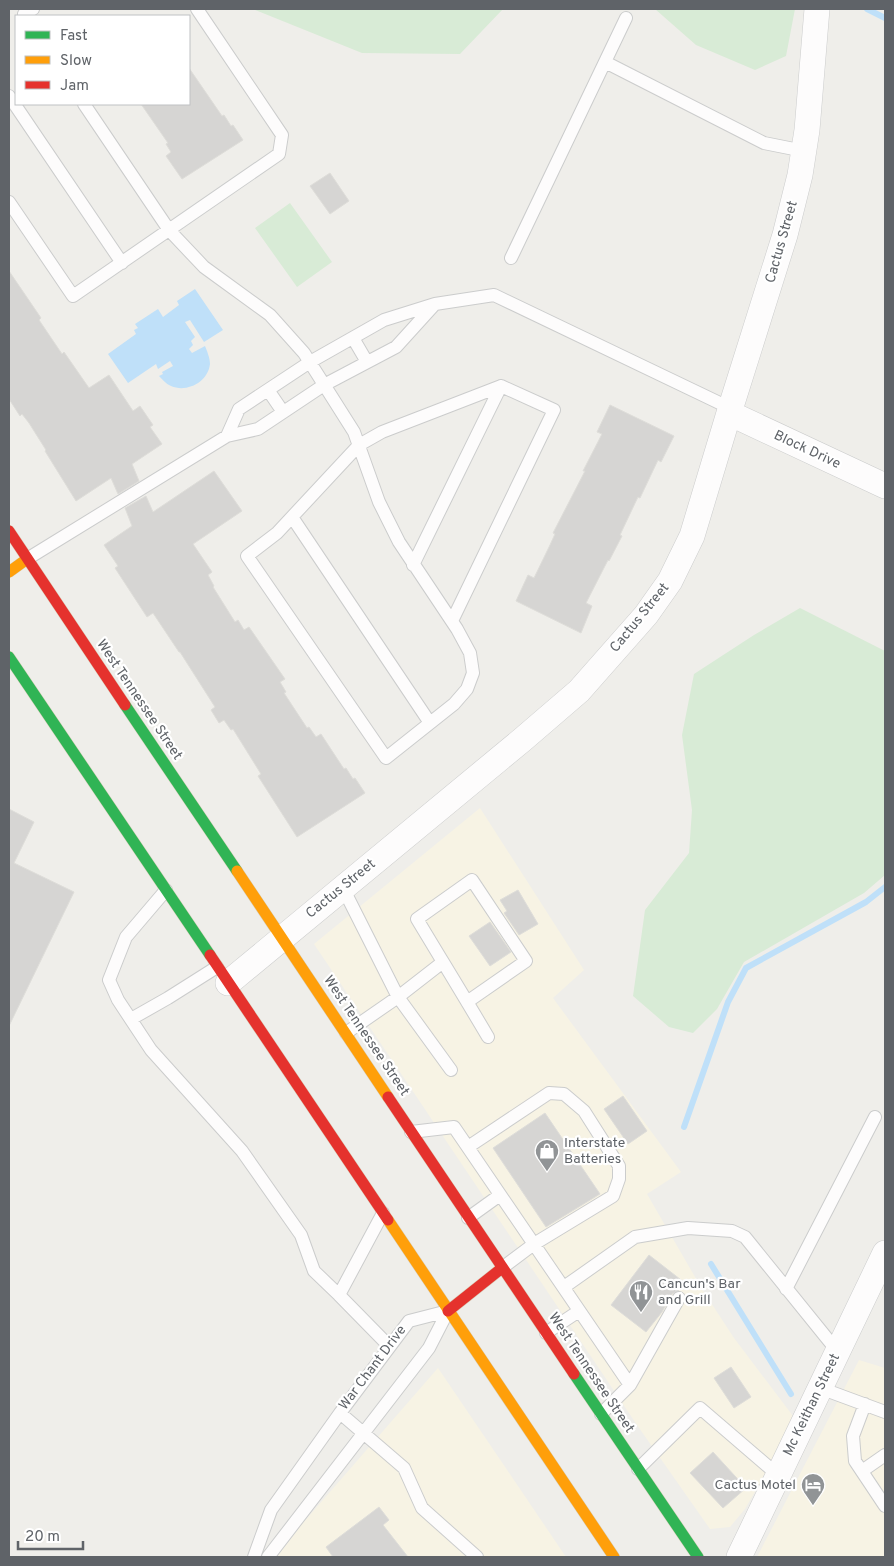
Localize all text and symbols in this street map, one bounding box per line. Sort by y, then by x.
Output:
legend [15,15,190,105]
text: Fast [60,27,88,46]
text: Slow [60,52,92,71]
text: Jam [60,77,89,96]
street label: Cactus Street [762,199,802,285]
street label: Block Drive [771,427,843,473]
street label: Cactus Street [607,580,673,656]
street label: West Tennessee Street [92,637,186,763]
street label: Cactus Street [303,856,379,922]
street label: West Tennessee Street [319,973,413,1099]
place label: Interstate Batteries [564,1135,625,1168]
shop icon: Interstate Batteries [534,1138,560,1172]
place label: Cancun's Bar and Grill [658,1276,741,1309]
restaurant icon: Cancun's Bar and Grill [628,1279,654,1313]
street label: West Tennessee Street [544,1310,638,1436]
street label: War Chant Drive [336,1322,410,1414]
street label: Mc Keithan Street [780,1351,844,1459]
hotel icon: Cactus Motel [800,1472,826,1506]
place label: Cactus Motel [715,1477,796,1494]
scale bar [18,1518,82,1550]
text: 20 m [25,1528,60,1547]

